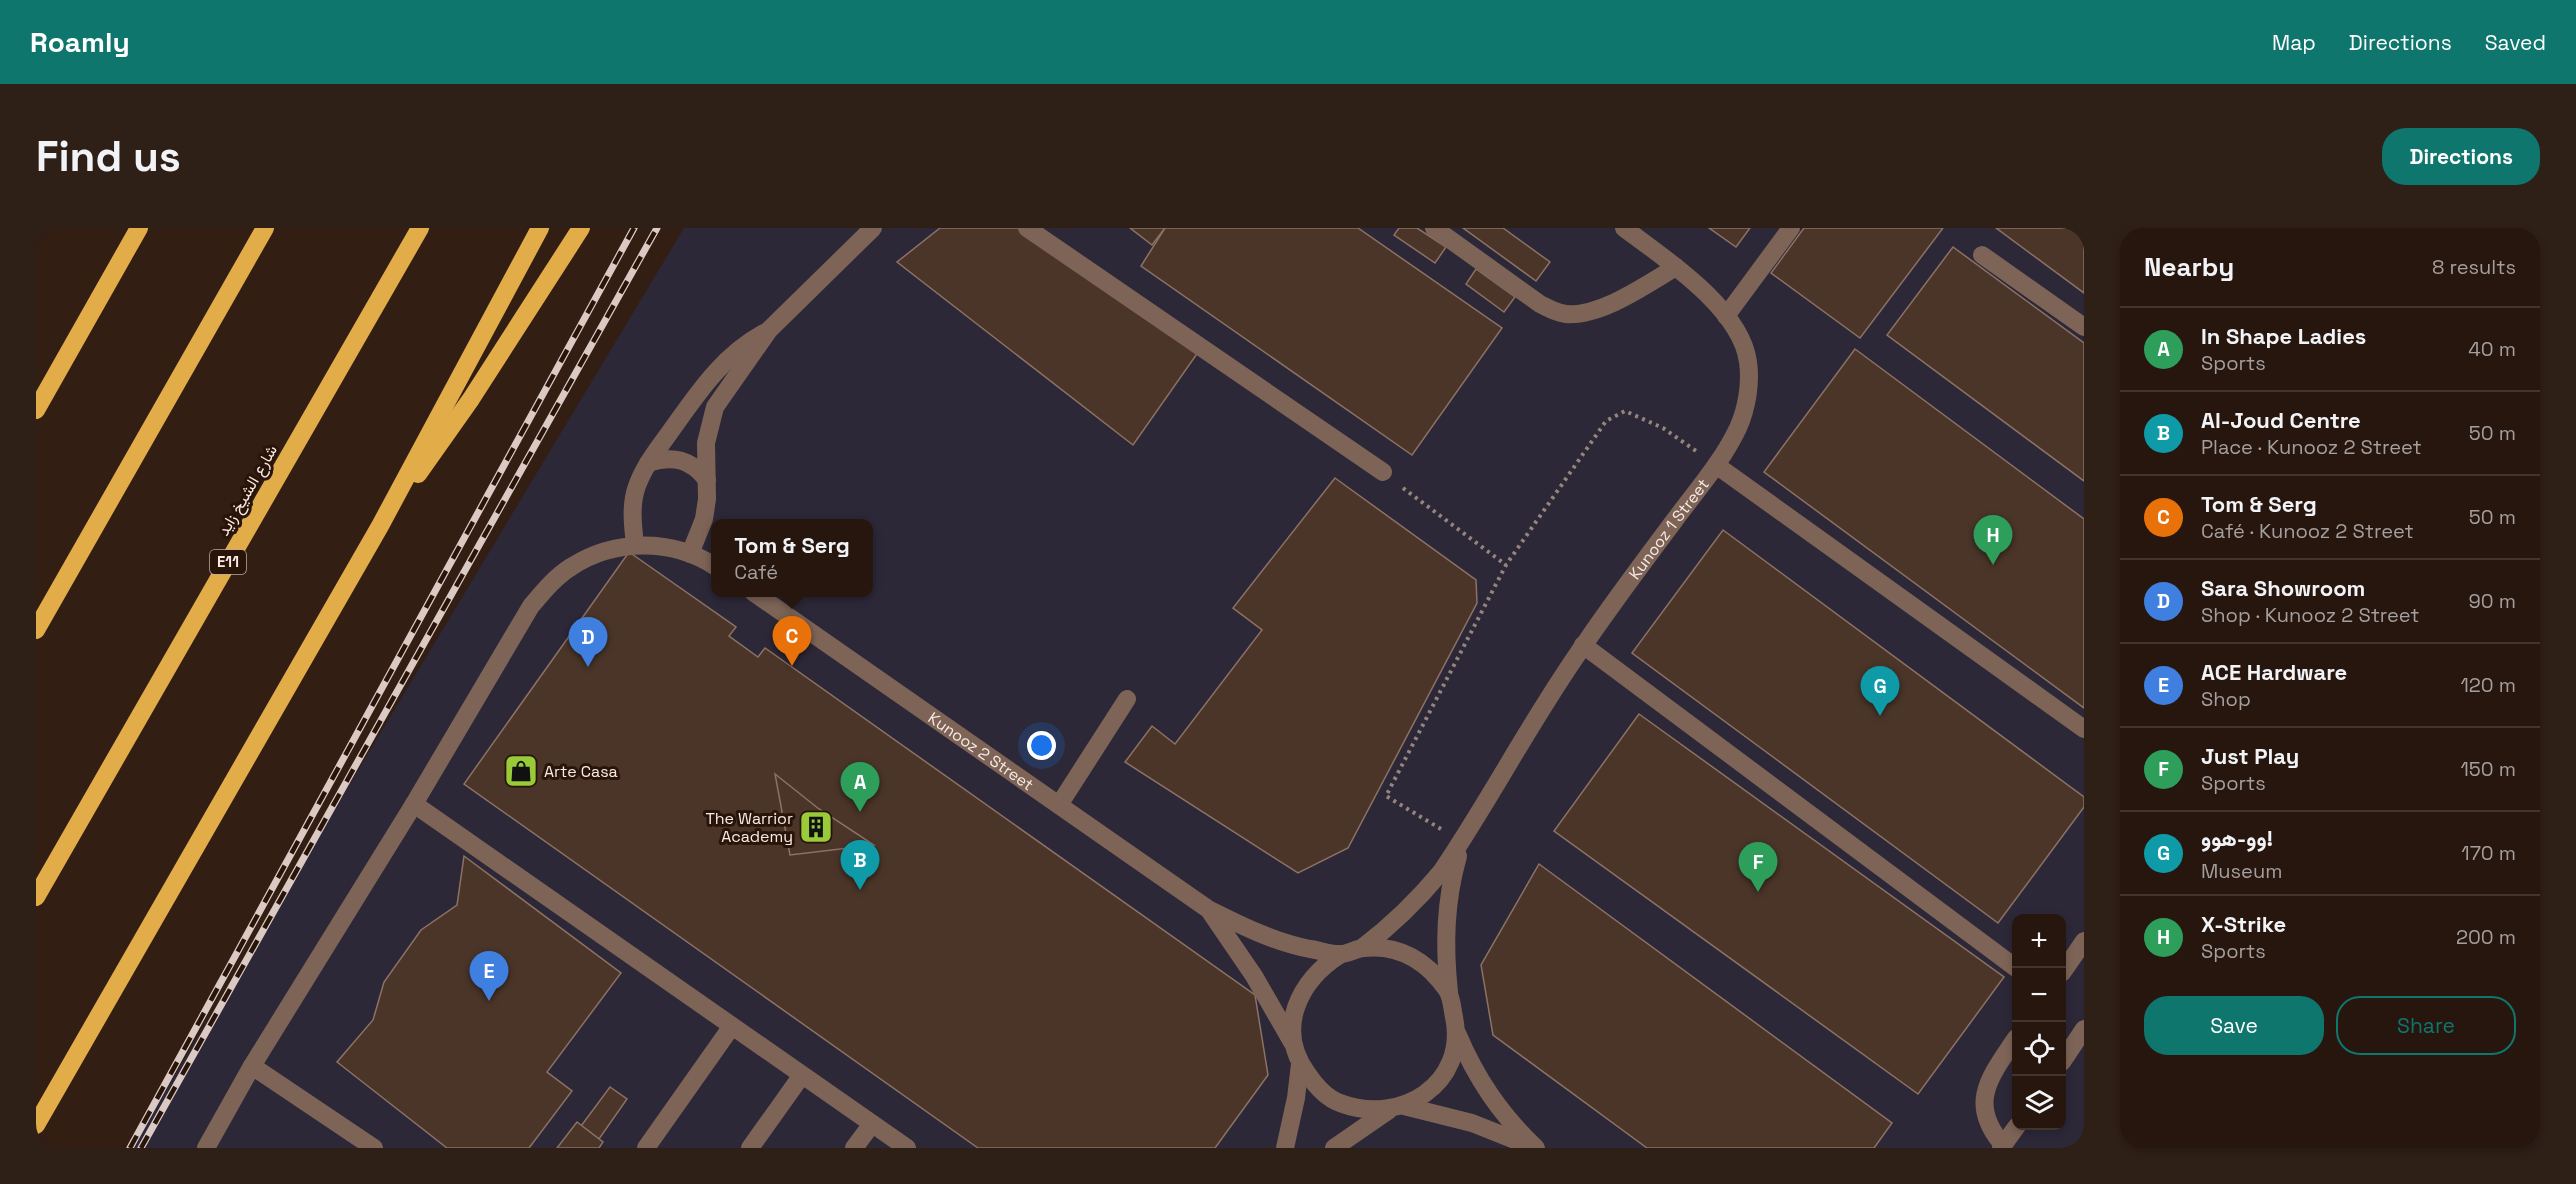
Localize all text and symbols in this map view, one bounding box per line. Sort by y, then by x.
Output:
text: Roamly [30,24,130,60]
text: Map [2272,29,2316,56]
text: Directions [2349,29,2452,56]
text: Saved [2485,29,2546,56]
button: Directions [2382,128,2540,185]
text: Find us [36,130,181,183]
text: Nearby [2144,250,2234,284]
text: 8 results [2432,254,2516,280]
text: In Shape Ladies [2201,322,2366,350]
text: A [2157,336,2170,362]
text: 40 m [2468,336,2516,362]
text: Sports [2201,350,2266,376]
text: Al-Joud Centre [2201,406,2361,434]
text: B [2157,420,2170,446]
text: 50 m [2469,420,2516,446]
text: Place · Kunooz 2 Street [2201,434,2422,460]
street label: شارع الشيخ زايد [213,441,283,540]
street label: Kunooz 1 Street [1624,474,1714,584]
text: Tom & Serg [2201,490,2317,518]
text: C [2157,504,2170,530]
text: 50 m [2469,504,2516,530]
pin: H [1974,516,2012,565]
text: Café · Kunooz 2 Street [2201,518,2414,544]
popup [711,519,873,597]
text: Tom & Serg [734,531,850,559]
road number: E11 [210,550,246,574]
text: Café [734,559,778,585]
text: Sara Showroom [2201,574,2365,602]
text: D [2157,588,2170,614]
text: 90 m [2469,588,2516,614]
text: Shop · Kunooz 2 Street [2201,602,2420,628]
pin: C [772,616,812,666]
pin: D [568,618,608,667]
text: ACE Hardware [2201,658,2347,686]
pin: G [1860,666,1900,716]
text: E [2158,672,2169,698]
text: 120 m [2460,672,2516,698]
text: Shop [2201,686,2251,712]
street label: Kunooz 2 Street [924,707,1038,795]
your location [1027,731,1056,760]
text: Just Play [2201,742,2299,770]
shop icon: Arte Casa [503,753,539,789]
text: F [2158,756,2169,782]
text: 150 m [2461,756,2516,782]
place label: Arte Casa [544,761,618,782]
pin: A [840,762,880,812]
text: Sports [2201,770,2266,796]
place label: The Warrior Academy [705,808,793,847]
building icon: The Warrior Academy [798,809,834,845]
text: وو-هوو! [2201,824,2273,852]
pin: B [840,840,880,890]
text: G [2157,840,2170,866]
text: 170 m [2461,840,2516,866]
pin: F [1738,842,1778,892]
text: Museum [2201,858,2282,884]
text: X-Strike [2201,910,2286,938]
map controls [2012,914,2066,1130]
button: + [2012,914,2066,968]
text: H [2157,924,2170,950]
text: 200 m [2456,924,2516,950]
text: Sports [2201,938,2266,964]
pin: E [470,952,508,1001]
button: − [2012,968,2066,1022]
button: Save [2144,996,2324,1055]
button: Share [2336,996,2516,1055]
button: locate [2012,1022,2066,1076]
button: layers [2012,1076,2066,1130]

